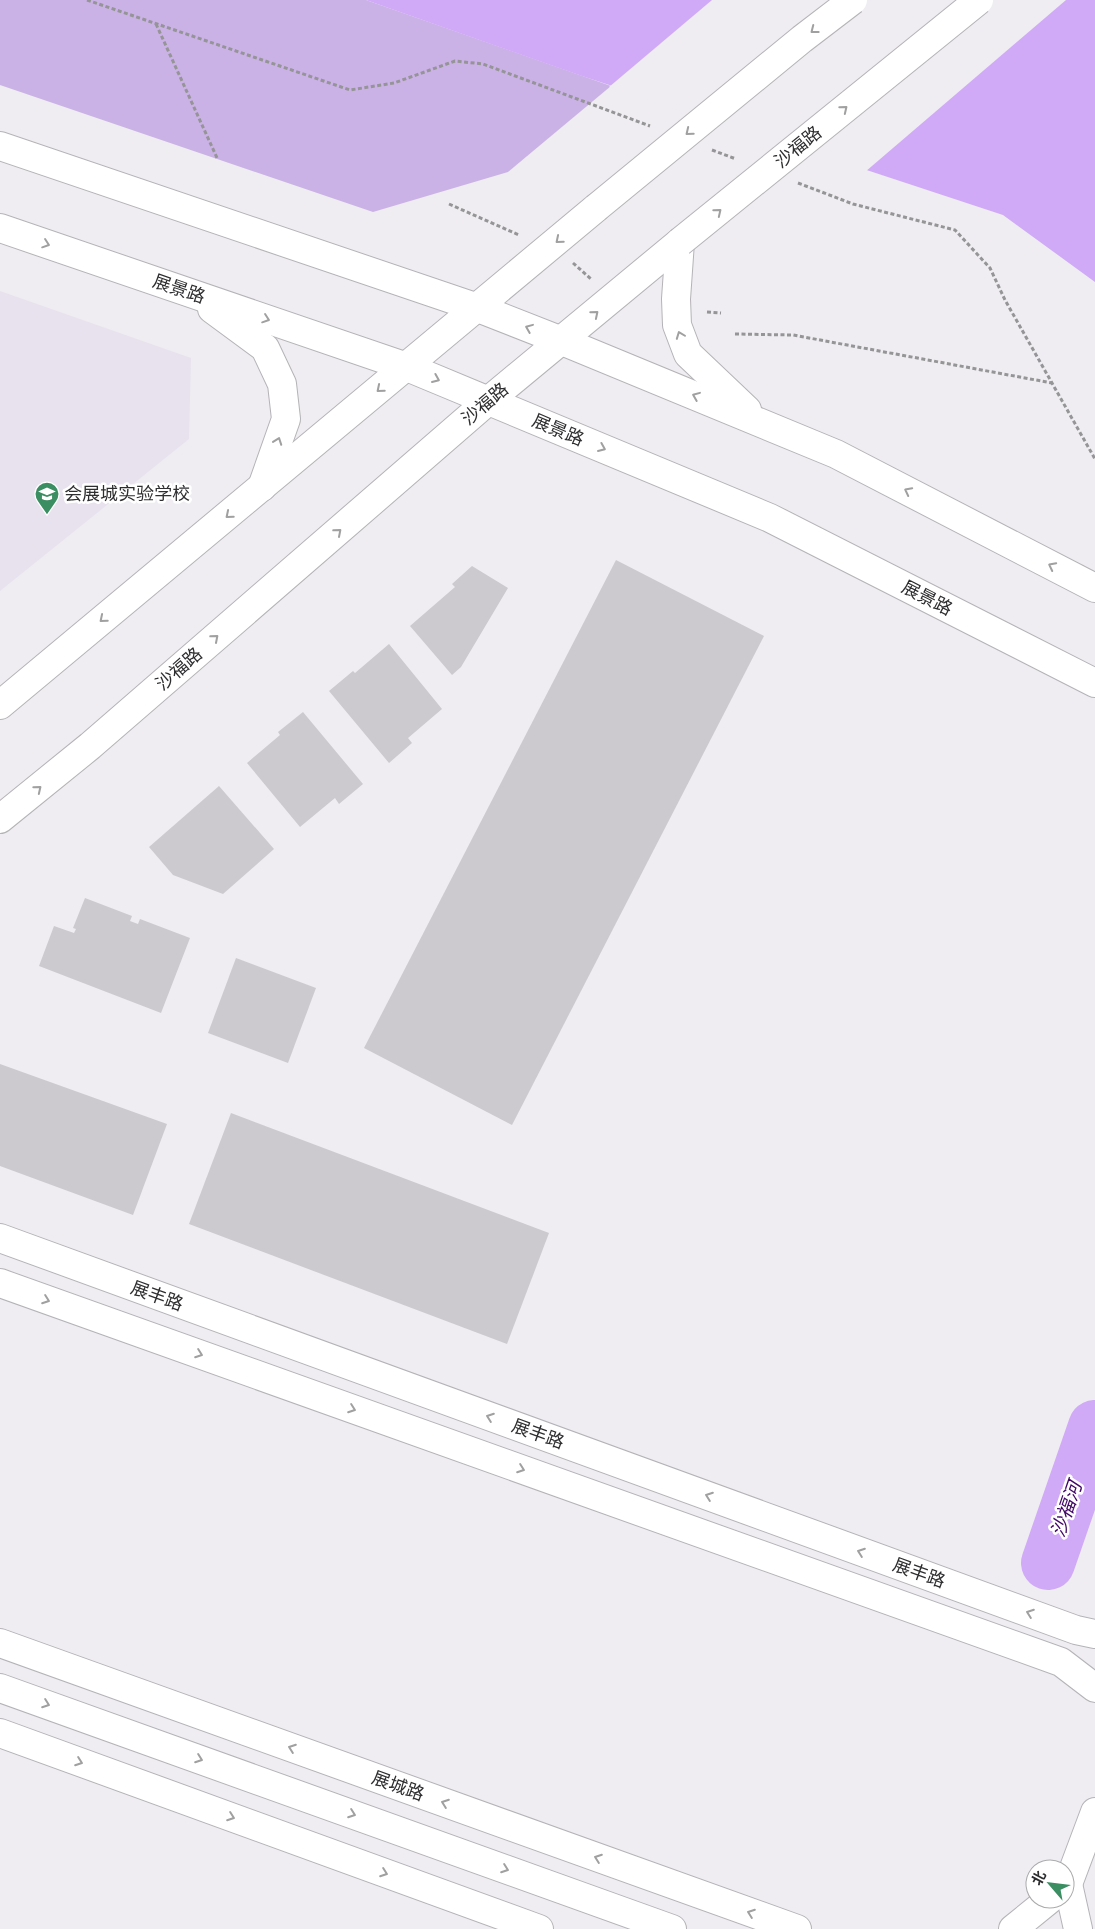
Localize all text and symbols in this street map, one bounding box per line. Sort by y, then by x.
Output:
one-way arrow [811,24,820,32]
one-way arrow [838,107,847,115]
street label: 沙福路 [769,120,828,175]
one-way arrow [685,127,694,136]
one-way arrow [712,209,721,217]
one-way arrow [555,234,564,243]
one-way arrow [41,238,50,248]
street label: 展景路 [149,268,209,311]
one-way arrow [590,310,599,319]
one-way arrow [261,313,270,323]
one-way arrow [525,324,534,334]
one-way arrow [676,331,687,340]
one-way arrow [431,373,440,384]
street label: 沙福路 [456,377,515,432]
one-way arrow [377,383,386,392]
one-way arrow [692,391,700,401]
street label: 展景路 [528,407,588,453]
one-way arrow [272,438,282,446]
one-way arrow [597,442,606,453]
school or university icon: 会展城实验学校 [34,481,60,515]
place label: 会展城实验学校 [64,481,190,508]
one-way arrow [904,487,913,497]
one-way arrow [225,510,234,519]
one-way arrow [332,528,341,537]
one-way arrow [1048,562,1057,572]
street label: 展景路 [897,574,957,623]
one-way arrow [100,613,109,622]
one-way arrow [209,635,218,644]
street label: 沙福路 [150,641,209,697]
one-way arrow [32,786,41,794]
street label: 展丰路 [127,1275,187,1318]
one-way arrow [41,1294,50,1304]
one-way arrow [194,1348,203,1358]
one-way arrow [347,1403,356,1413]
one-way arrow [486,1413,495,1423]
street label: 展丰路 [508,1413,568,1456]
one-way arrow [517,1463,525,1473]
water label: 沙福河 [1044,1474,1092,1541]
one-way arrow [705,1492,713,1502]
one-way arrow [857,1548,866,1558]
street label: 展丰路 [889,1552,949,1595]
one-way arrow [1027,1609,1035,1619]
one-way arrow [41,1698,50,1708]
one-way arrow [288,1744,297,1754]
one-way arrow [194,1753,203,1763]
one-way arrow [74,1756,82,1766]
street label: 展城路 [368,1765,428,1808]
one-way arrow [441,1799,450,1809]
one-way arrow [347,1808,356,1818]
one-way arrow [227,1811,235,1821]
one-way arrow [594,1854,603,1864]
north arrow [1025,1859,1075,1909]
one-way arrow [500,1863,509,1873]
one-way arrow [379,1867,388,1877]
text: 北 [1026,1867,1052,1889]
one-way arrow [747,1908,756,1918]

